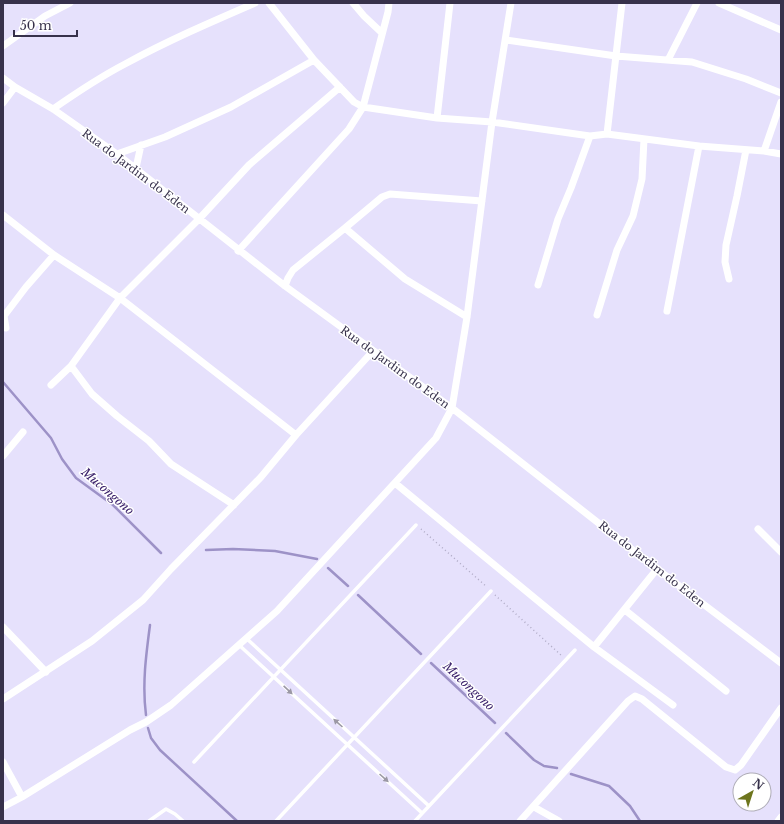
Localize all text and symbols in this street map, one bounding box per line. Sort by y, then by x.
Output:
scale bar [14,12,77,38]
text: 50 m [20,18,52,33]
street label: Rua do Jardim do Eden [79,126,193,216]
street label: Rua do Jardim do Eden [338,323,453,412]
water label: Mucongono [78,463,137,518]
street label: Rua do Jardim do Eden [596,518,708,610]
water label: Mucongono [439,658,498,714]
one-way arrow [283,685,293,695]
one-way arrow [333,718,344,727]
north arrow [732,772,772,812]
one-way arrow [379,774,389,783]
text: N [750,776,767,793]

